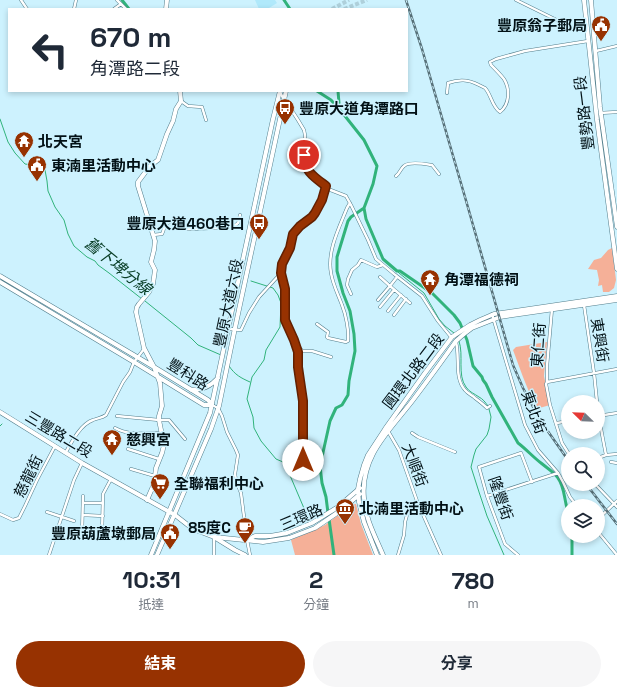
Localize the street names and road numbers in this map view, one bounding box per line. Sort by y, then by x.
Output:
street label: 豐勢路一段 [570,75,598,151]
street label: 豐原大道六段 [209,257,247,349]
street label: 東興街 [587,316,613,364]
street label: 東仁街 [527,322,549,368]
street label: 圓環北路二段 [378,329,448,413]
street label: 豐科路 [164,354,212,394]
street label: 東北街 [517,388,551,436]
street label: 三豐路二段 [22,407,96,461]
street label: 大順街 [398,441,432,489]
street label: 慈龍街 [10,452,46,500]
street label: 隆豐街 [485,474,517,522]
street label: 三環路 [277,499,325,535]

